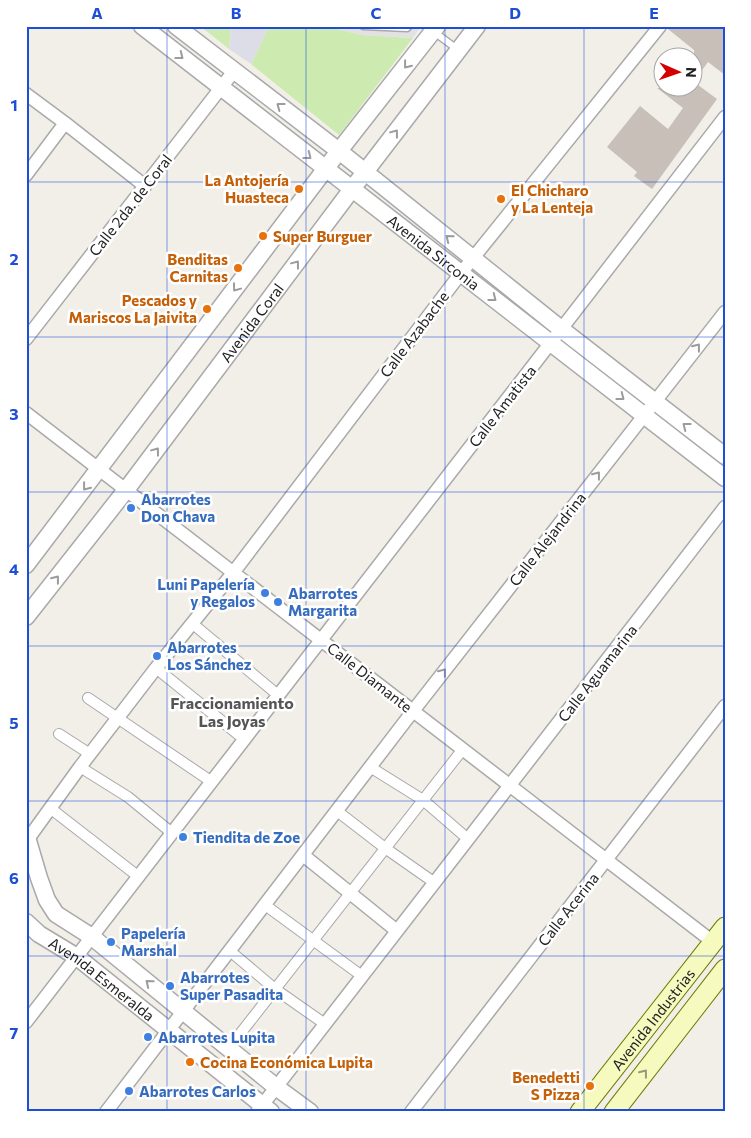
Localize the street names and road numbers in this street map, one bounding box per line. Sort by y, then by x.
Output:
street label: Calle 2da. de Coral [85,151,175,259]
street label: Avenida Sirconia [384,211,483,294]
street label: Avenida Coral [216,280,287,365]
street label: Calle Azabache [376,287,452,380]
street label: Calle Amatista [465,362,539,450]
street label: Calle Alejandrina [505,489,589,589]
street label: Calle Aguamarina [554,621,640,725]
street label: Calle Diamante [324,638,416,716]
street label: Calle Acerina [534,869,602,949]
street label: Avenida Esmeralda [46,933,158,1024]
street label: Avenida Industrias [607,964,698,1074]

